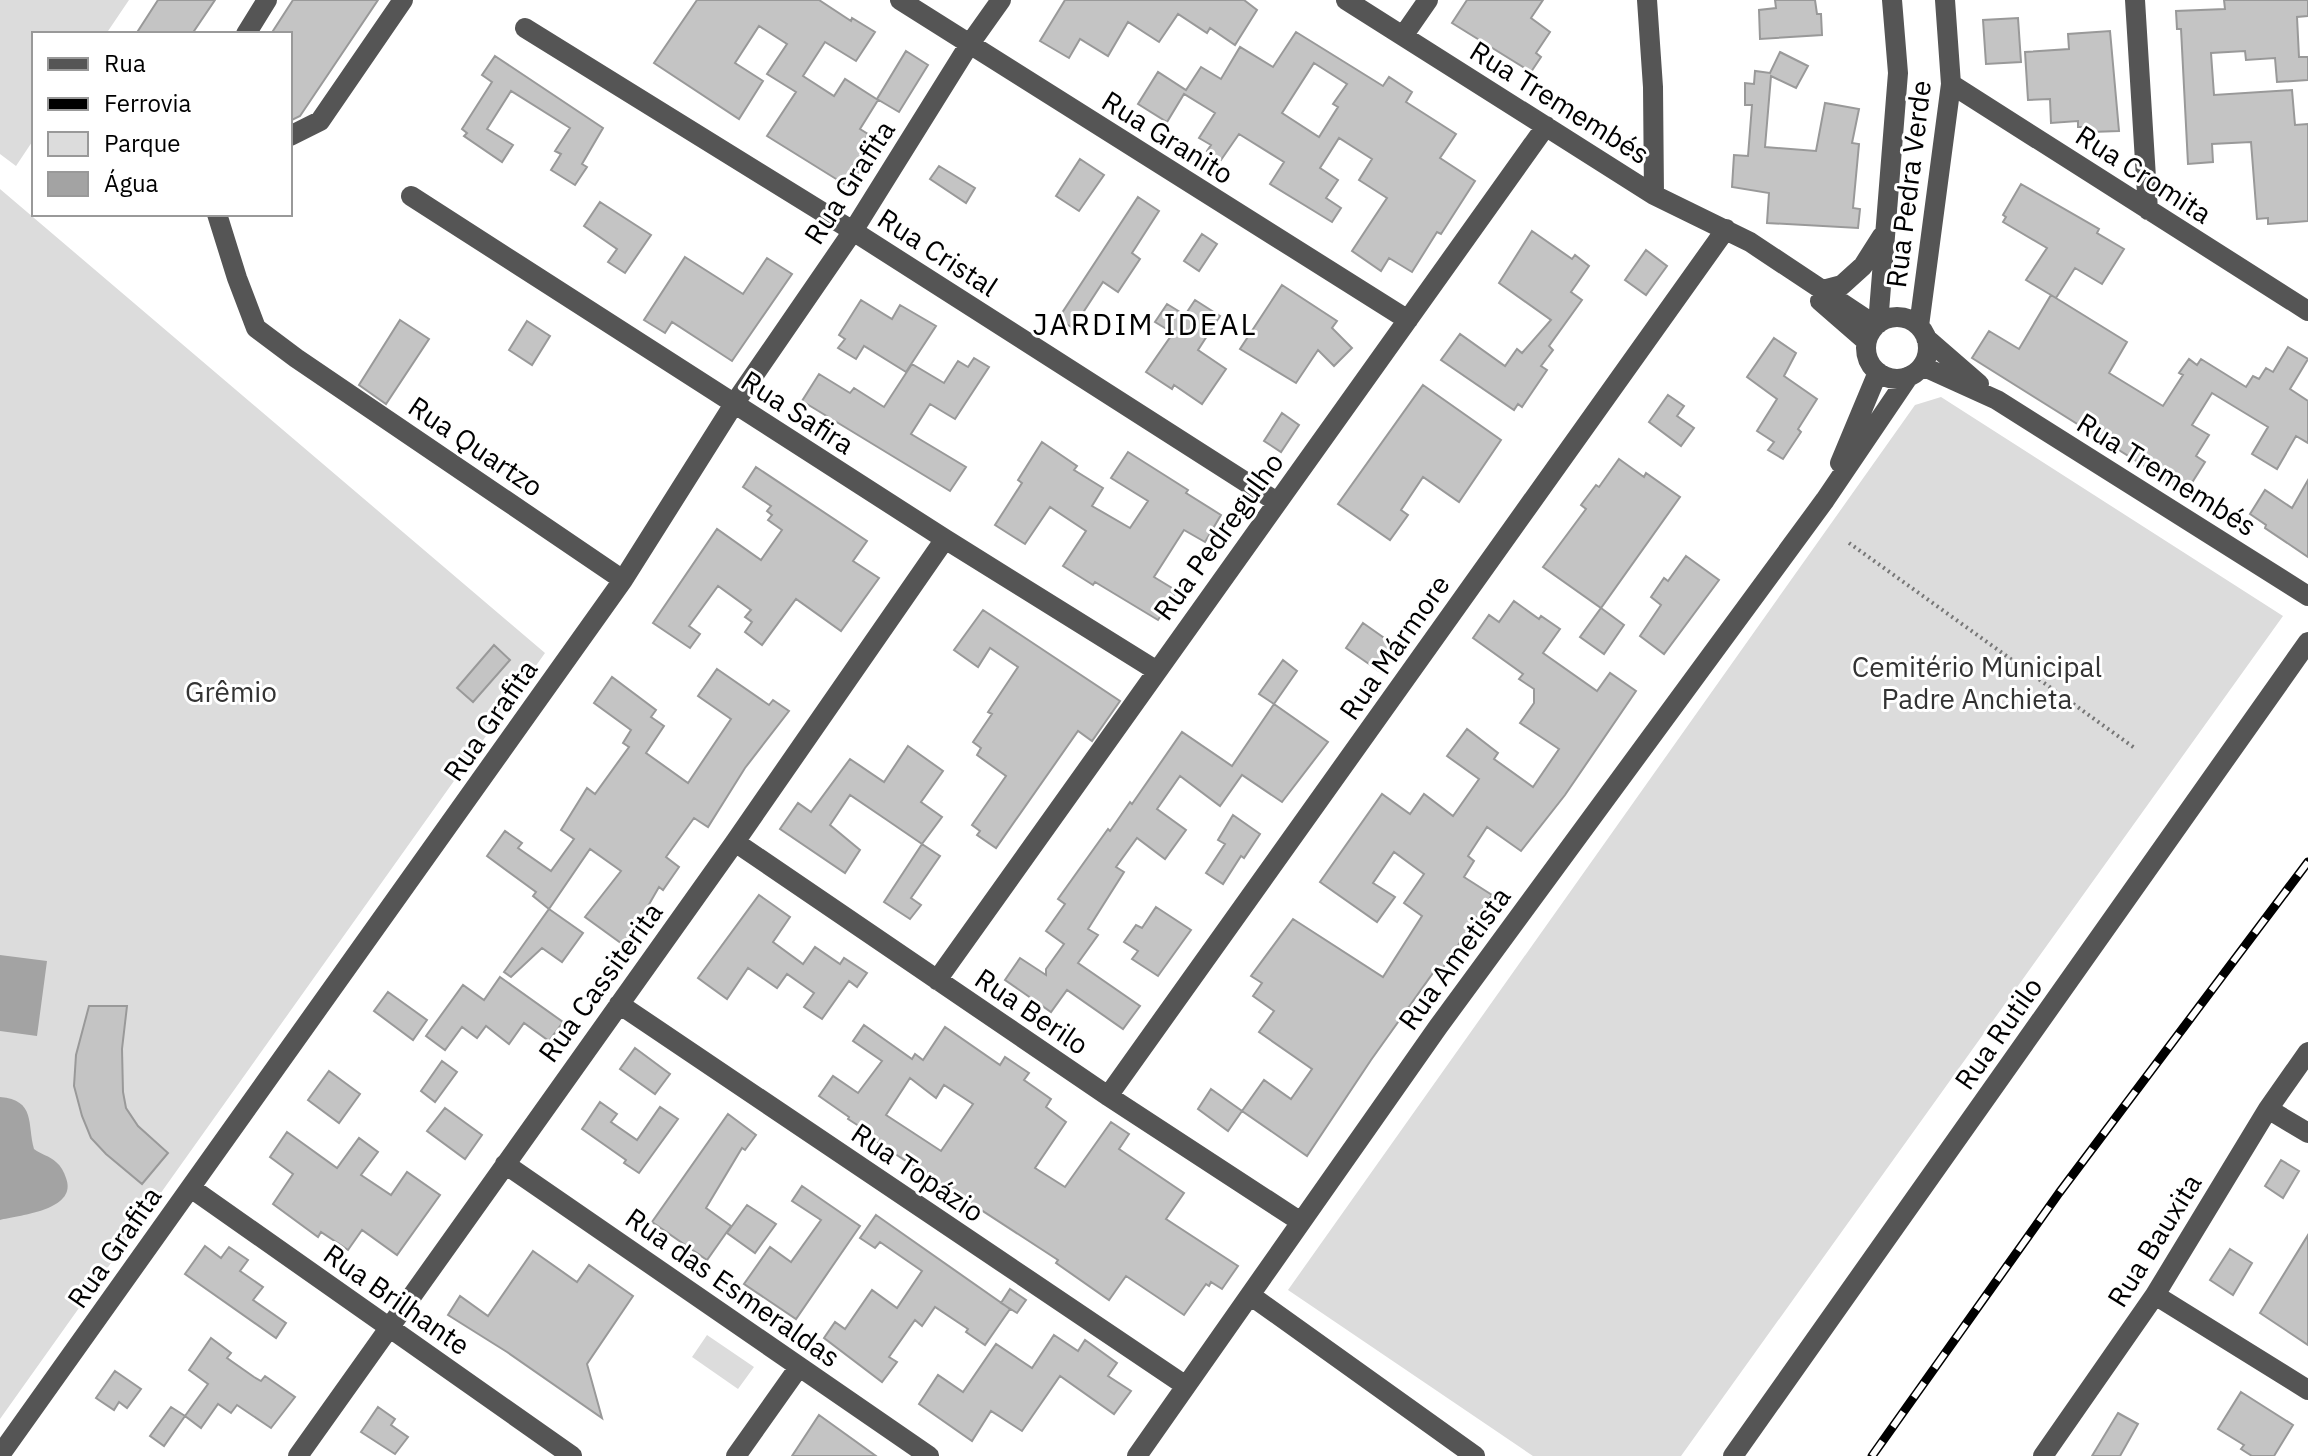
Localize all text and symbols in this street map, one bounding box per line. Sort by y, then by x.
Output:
legend [32,32,292,216]
street label: Rua Tremembés [1463,32,1657,172]
text: Rua [104,47,146,79]
street label: Rua Pedra Verde [1877,78,1939,290]
street label: Rua Granito [1095,82,1241,192]
text: Ferrovia [104,87,192,119]
street label: Rua Grafita [795,113,903,251]
street label: Rua Cromita [2069,116,2219,232]
text: Parque [104,127,181,159]
text: Água [104,167,159,199]
street label: Rua Cristal [871,199,1005,305]
district label: JARDIM IDEAL [1033,304,1258,343]
street label: Rua Safira [734,362,862,462]
street label: Rua Quartzo [402,387,550,505]
street label: Rua Tremembés [2070,404,2264,544]
street label: Rua Pedregulho [1145,445,1291,627]
street label: Rua Mármore [1330,567,1458,727]
park label: Cemitério Municipal Padre Anchieta [1852,648,2102,717]
street label: Rua Grafita [435,652,546,788]
park label: Grêmio [185,673,277,710]
street label: Rua Ametista [1390,879,1518,1037]
street label: Rua Cassiterita [529,895,671,1069]
street label: Rua Berilo [968,959,1096,1063]
street label: Rua Rutilo [1946,969,2050,1097]
street label: Rua Topázio [845,1114,991,1230]
street label: Rua Bauxita [2098,1166,2210,1314]
street label: Rua Grafita [59,1179,170,1315]
street label: Rua das Esmeraldas [618,1199,848,1375]
street label: Rua Brilhante [317,1235,477,1363]

